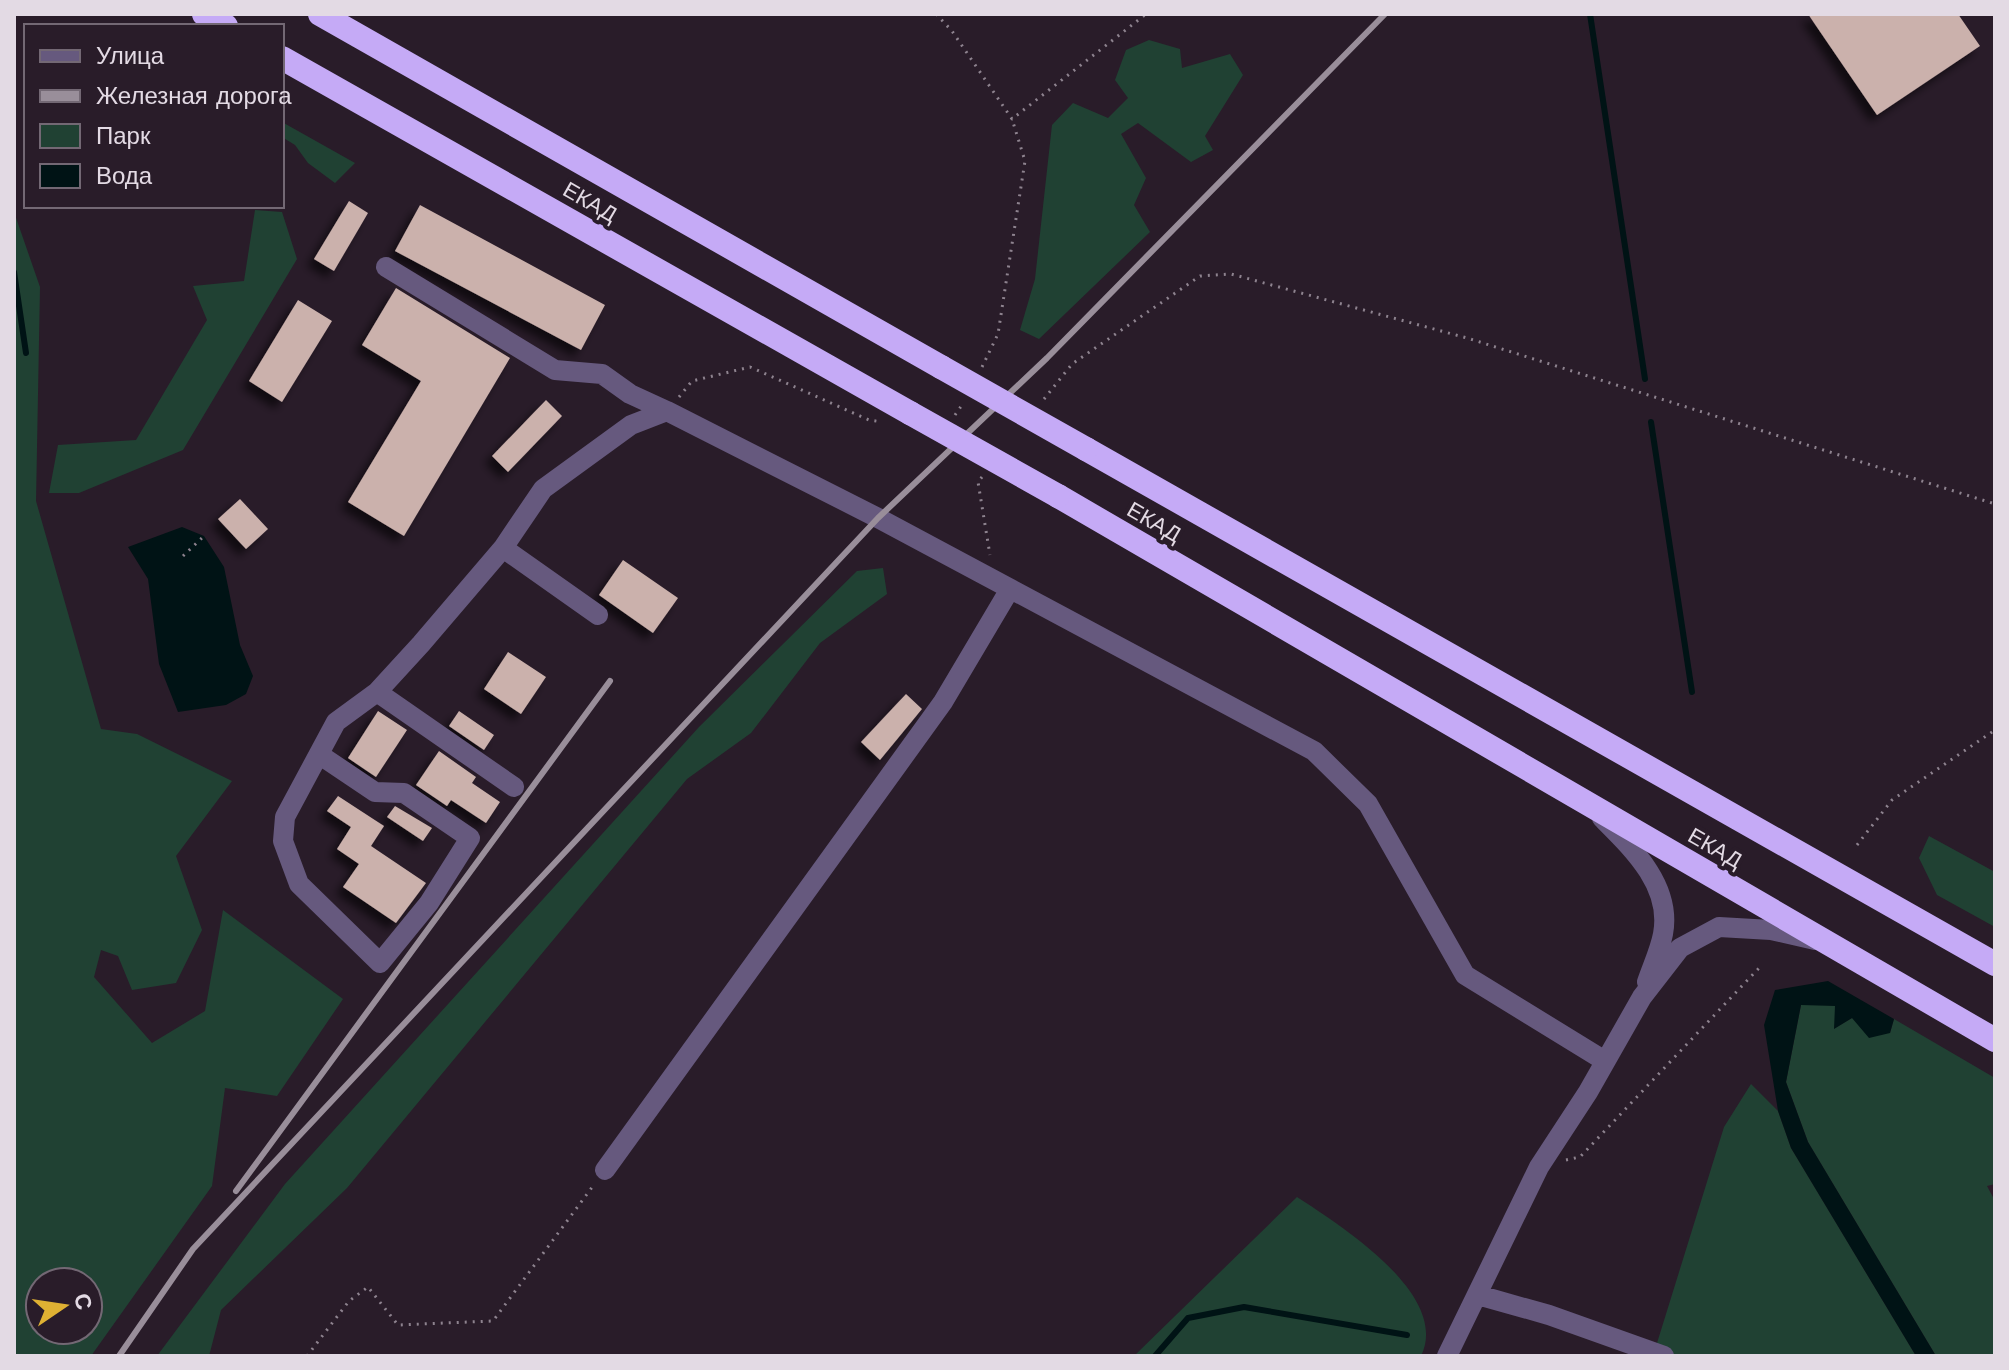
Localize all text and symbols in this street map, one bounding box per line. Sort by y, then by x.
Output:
legend [24,24,284,208]
text: Улица [96,42,165,70]
text: Железная дорога [96,82,292,110]
text: Парк [96,122,151,150]
text: Вода [96,162,153,190]
street label: ЕКАД [559,177,621,227]
street label: ЕКАД [1123,497,1185,547]
street label: ЕКАД [1684,823,1746,873]
north arrow [24,1266,104,1346]
text: С [69,1291,97,1312]

